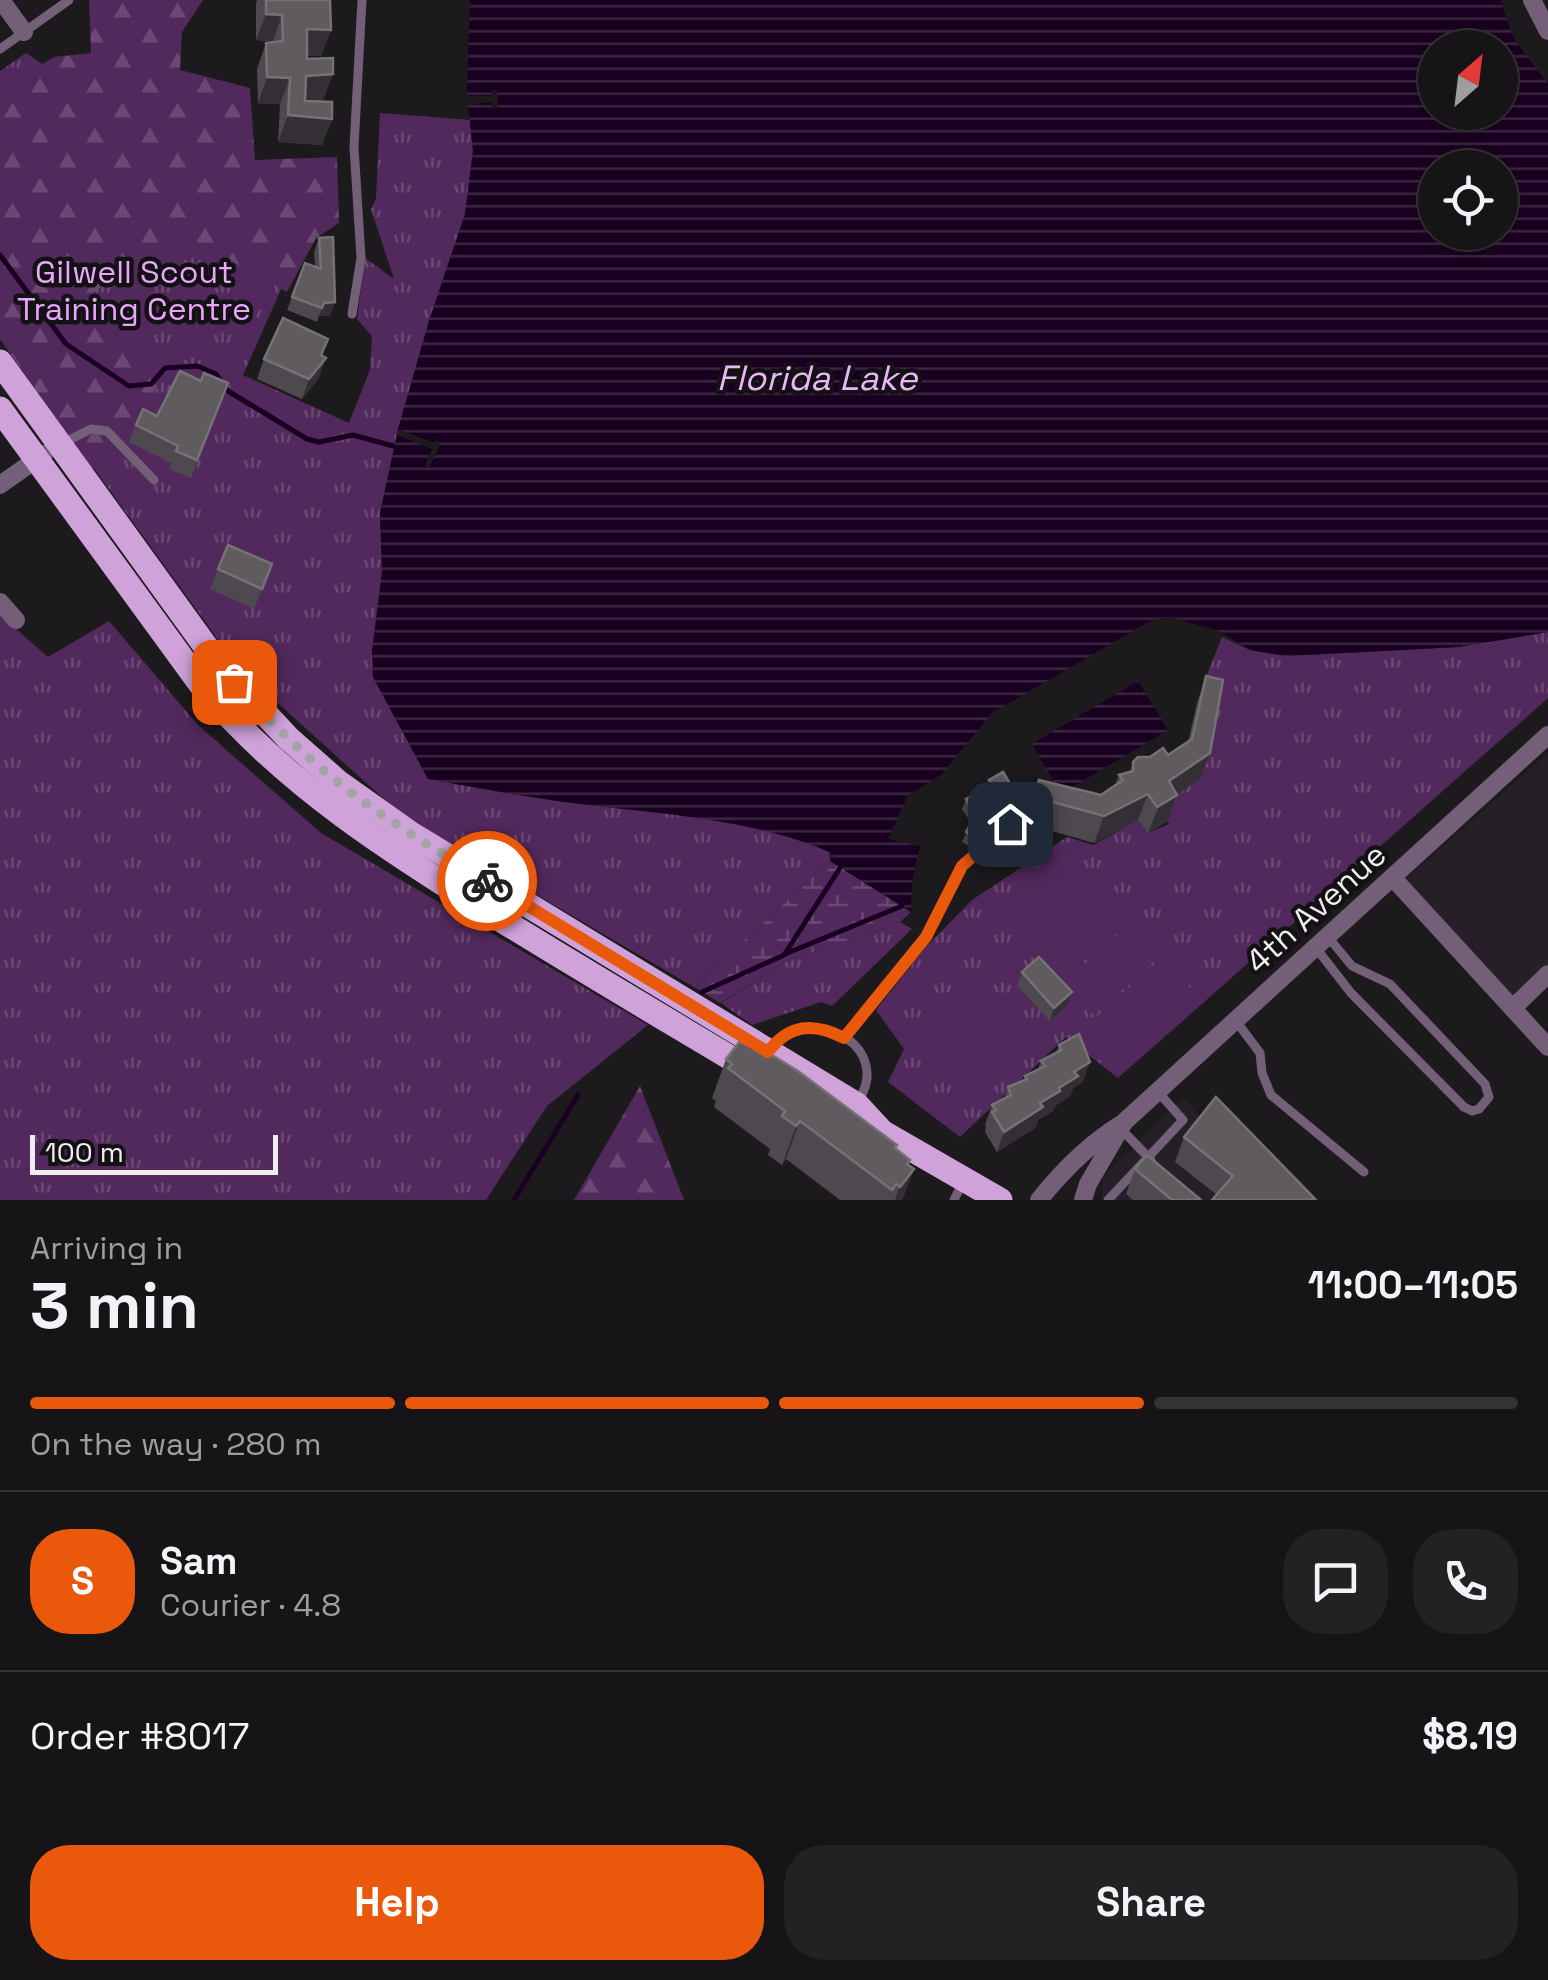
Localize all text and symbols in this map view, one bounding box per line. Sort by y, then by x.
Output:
north arrow [1418,30,1518,130]
map controls [1418,30,1518,250]
button: locate [1418,150,1518,250]
park label: Gilwell Scout Training Centre [17,252,251,329]
water label: Florida Lake [717,356,918,400]
pin [192,640,277,725]
icon: bag [207,655,262,710]
pin [968,782,1053,867]
icon: home [983,797,1038,852]
courier [437,831,537,931]
street label: 4th Avenue [1238,835,1394,981]
icon: bike [460,854,515,909]
scale bar [30,1130,278,1174]
text: 100 m [45,1134,124,1170]
text: Arriving in [30,1228,183,1268]
text: 11:00–11:05 [1308,1261,1518,1309]
text: 3 min [30,1264,199,1347]
text: On the way · 280 m [30,1424,322,1464]
button: chat [1283,1529,1388,1634]
button: phone [1413,1529,1518,1634]
text: Sam [160,1537,237,1585]
text: S [71,1557,94,1605]
text: Courier · 4.8 [160,1585,341,1625]
text: Order #8017 [30,1712,249,1760]
text: $8.19 [1422,1712,1518,1760]
button: Help [30,1845,764,1960]
button: Share [784,1845,1518,1960]

